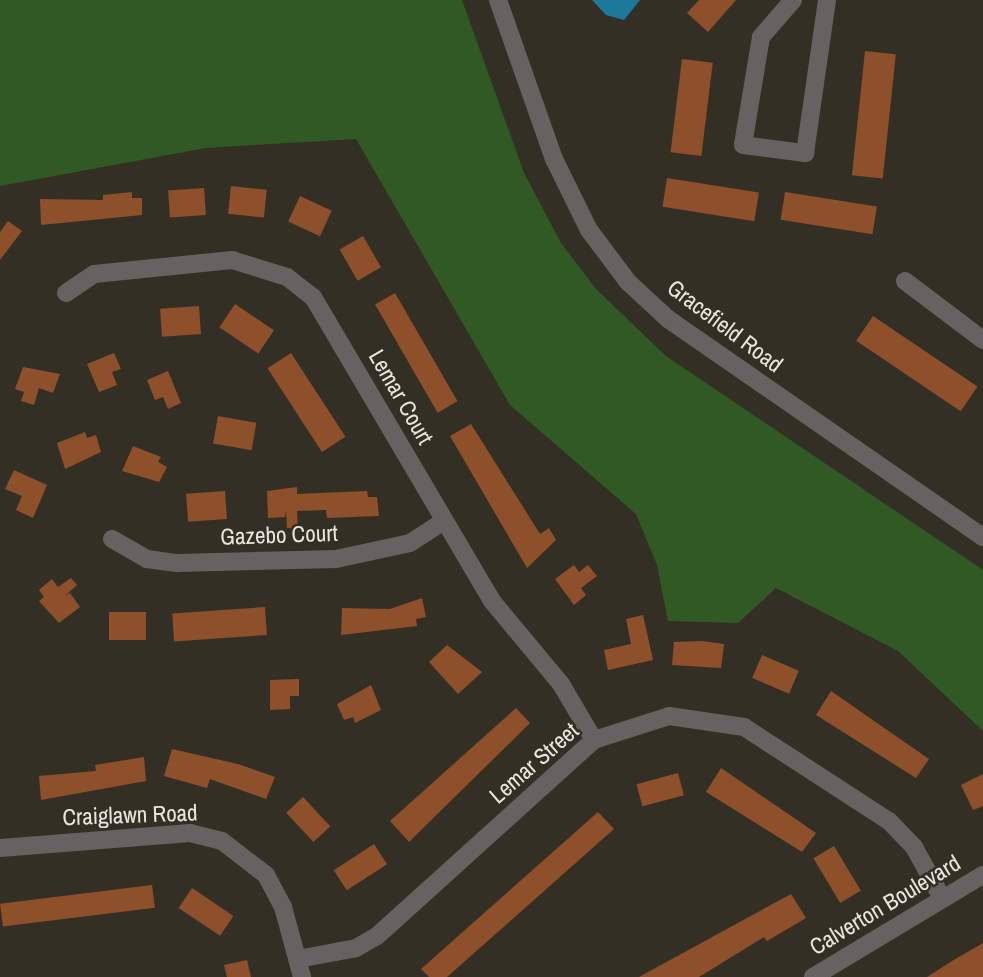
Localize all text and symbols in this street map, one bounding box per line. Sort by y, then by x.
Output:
street label: Gracefield Road [662,274,788,378]
street label: Lemar Court [363,345,439,449]
street label: Gazebo Court [220,519,338,551]
street label: Lemar Street [484,717,584,809]
street label: Craiglawn Road [62,799,198,831]
street label: Calverton Boulevard [805,849,965,961]

